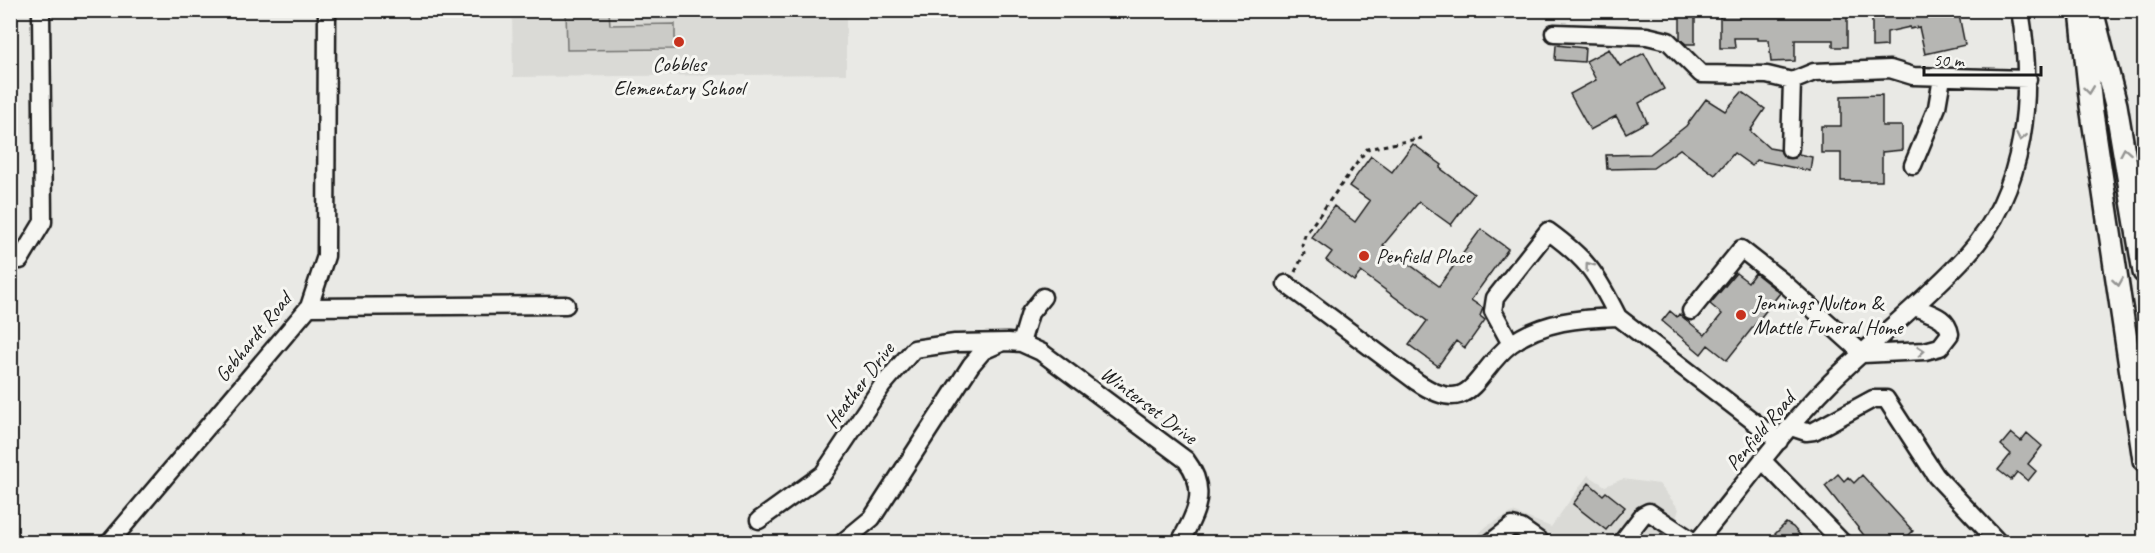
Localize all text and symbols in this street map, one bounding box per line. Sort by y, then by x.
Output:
marker: Cobbles Elementary School [672,35,686,49]
scale bar [1924,39,2041,77]
text: 50 m [1933,49,1966,71]
place label: Cobbles Elementary School [613,51,748,101]
one-way arrow [2082,85,2095,94]
one-way arrow [2015,132,2028,142]
one-way arrow [2119,148,2132,158]
place label: Penfield Place [1376,243,1473,269]
marker: Penfield Place [1357,249,1371,263]
one-way arrow [1585,262,1596,273]
one-way arrow [2111,278,2123,287]
street label: Gebhardt Road [209,285,299,387]
place label: Jennings Nulton & Mattle Funeral Home [1752,290,1905,340]
marker: Jennings Nulton & Mattle Funeral Home [1734,308,1748,322]
street label: Heather Drive [818,336,900,433]
one-way arrow [1917,344,1926,357]
street label: Winterset Drive [1096,360,1203,450]
street label: Penfield Road [1720,383,1803,476]

